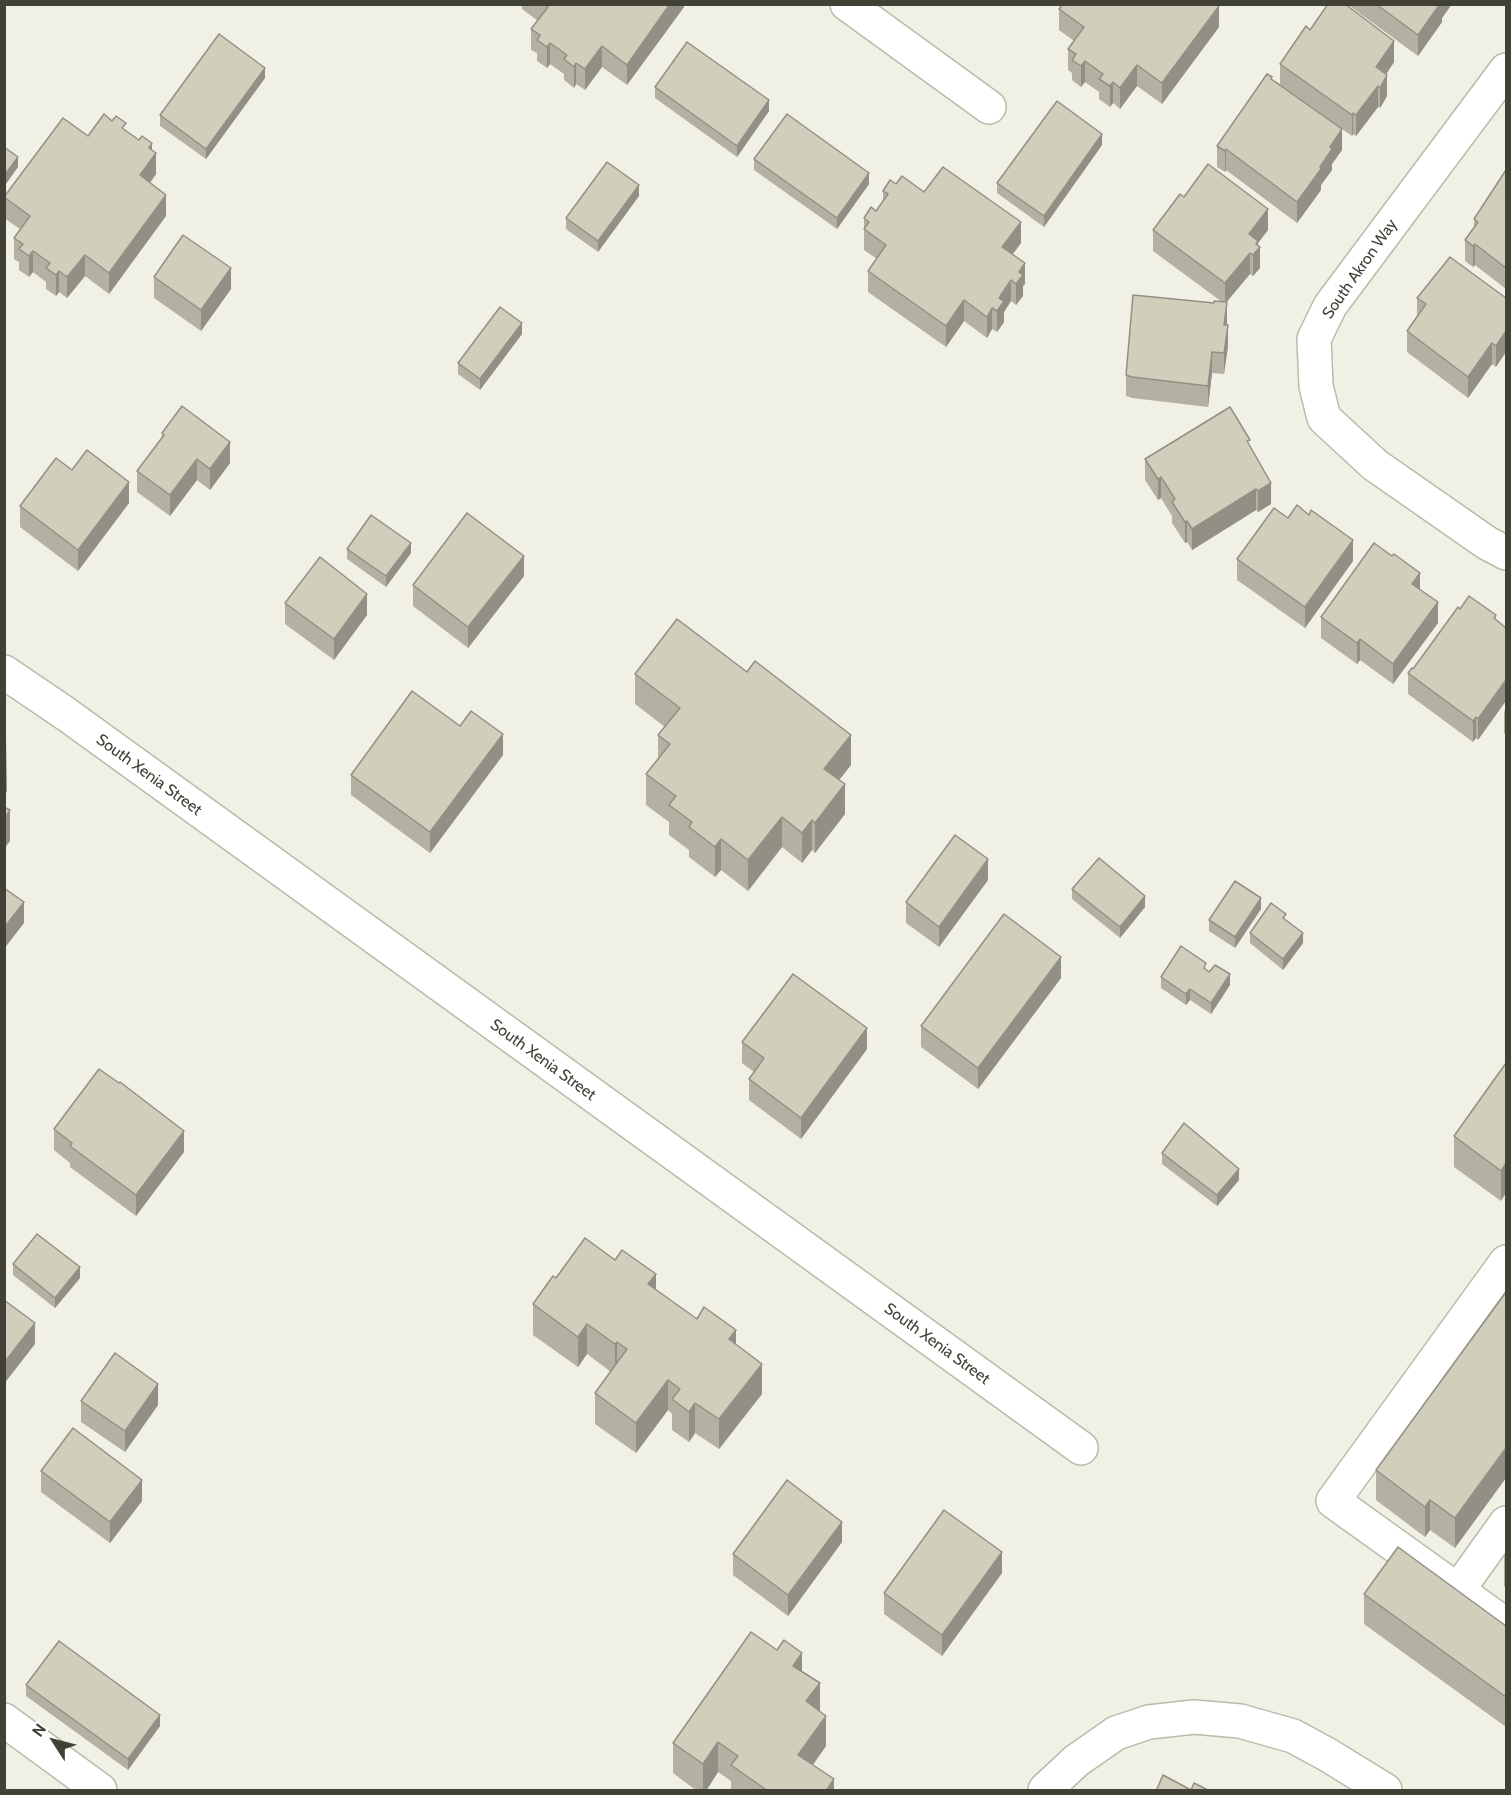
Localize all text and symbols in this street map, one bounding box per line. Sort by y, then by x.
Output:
street label: South Akron Way [1318,215,1402,323]
street label: South Xenia Street [92,730,206,820]
street label: South Xenia Street [486,1015,600,1105]
street label: South Xenia Street [880,1299,994,1389]
north arrow [24,1711,84,1771]
text: N [28,1720,50,1740]

